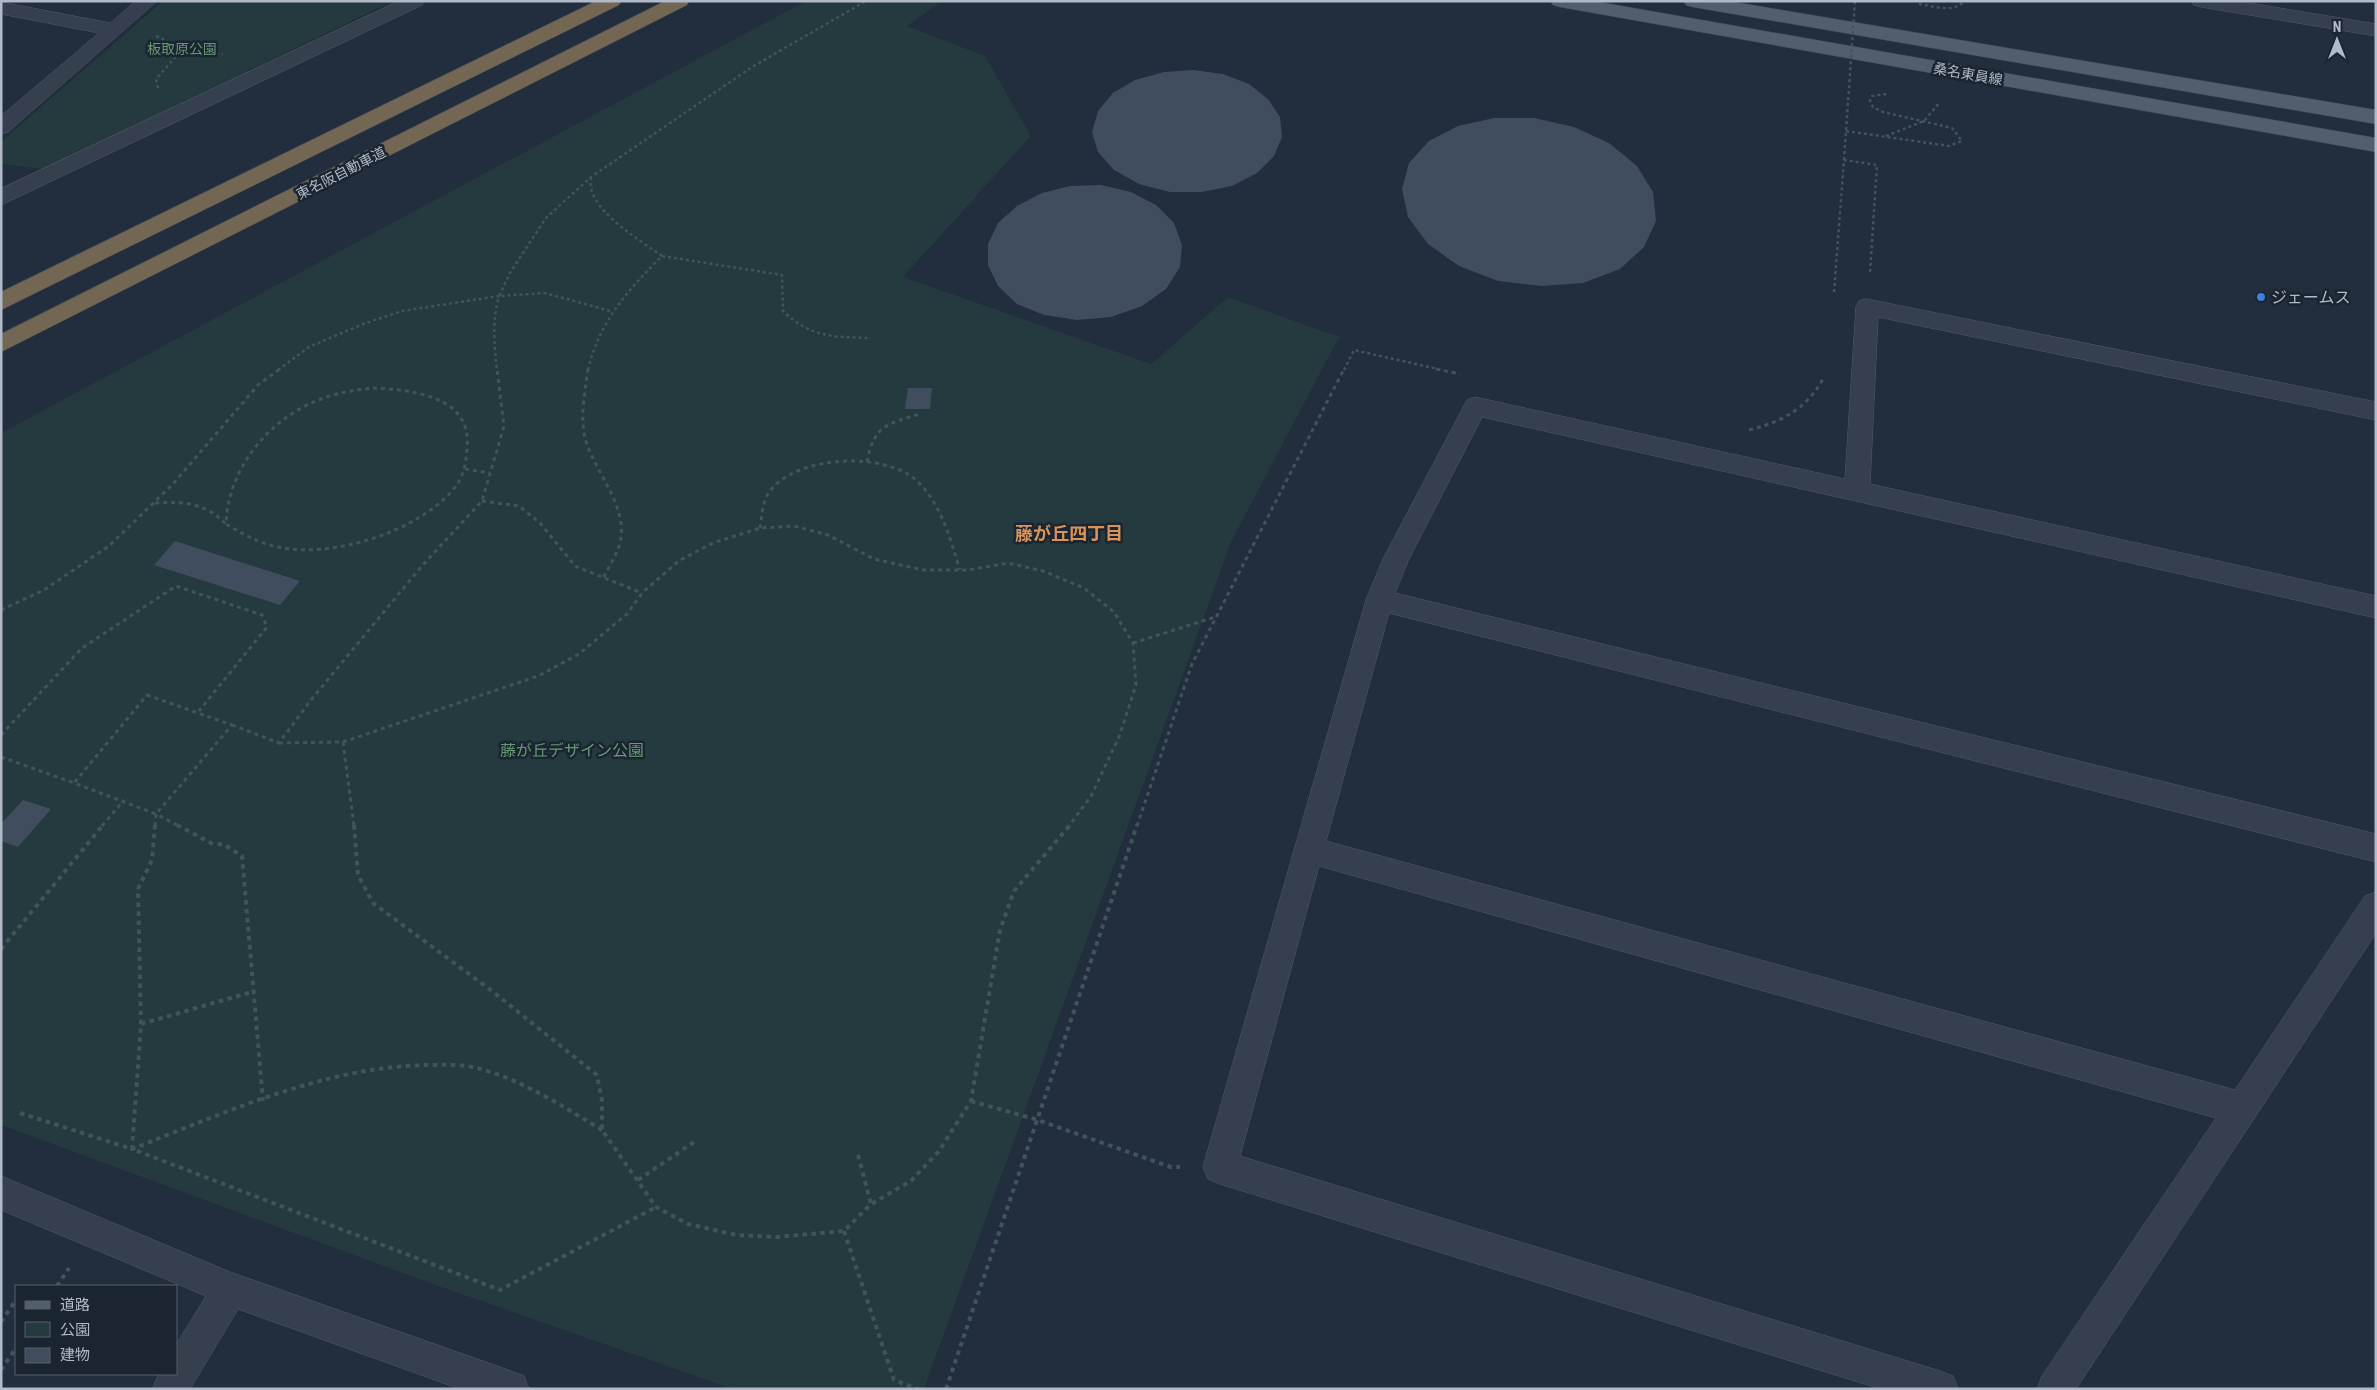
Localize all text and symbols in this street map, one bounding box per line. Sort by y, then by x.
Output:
north arrow [2312,15,2362,65]
text: N [2333,19,2341,35]
park label: 板取原公園 [147,41,217,57]
street label: 桑名東員線 [1932,60,2004,88]
street label: 東名阪自動車道 [294,144,388,202]
place label: ジェームス [2271,288,2351,307]
marker: ジェームス [2255,291,2267,303]
district label: 藤が丘四丁目 [1015,523,1123,544]
park label: 藤が丘デザイン公園 [500,741,644,760]
legend [15,1285,178,1375]
text: 道路 [60,1296,90,1314]
text: 公園 [60,1321,90,1339]
text: 建物 [60,1346,90,1364]

